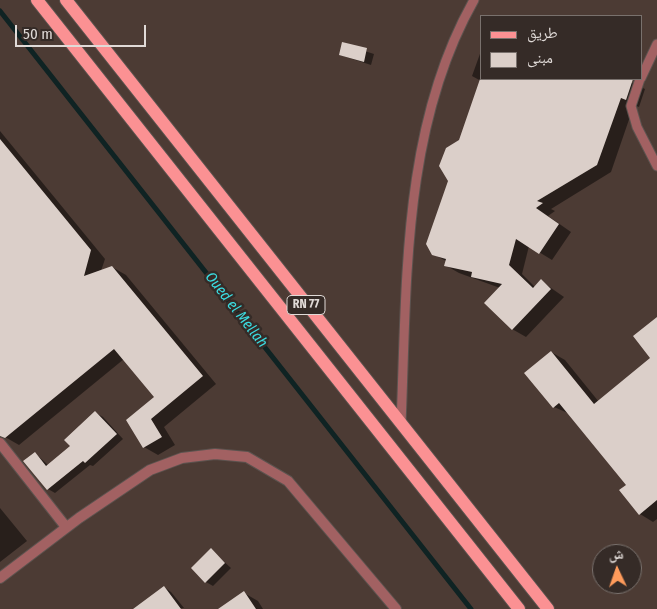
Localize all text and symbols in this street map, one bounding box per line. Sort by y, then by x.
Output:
scale bar [18,15,149,47]
legend [480,15,642,80]
text: طريق [527,24,558,42]
text: 50 m [23,25,53,43]
text: مبنى [527,49,553,67]
water label: Oued el Mellah [201,269,271,351]
road number: RN 77 [287,296,325,314]
north arrow [592,544,642,594]
text: ش [608,546,624,563]

